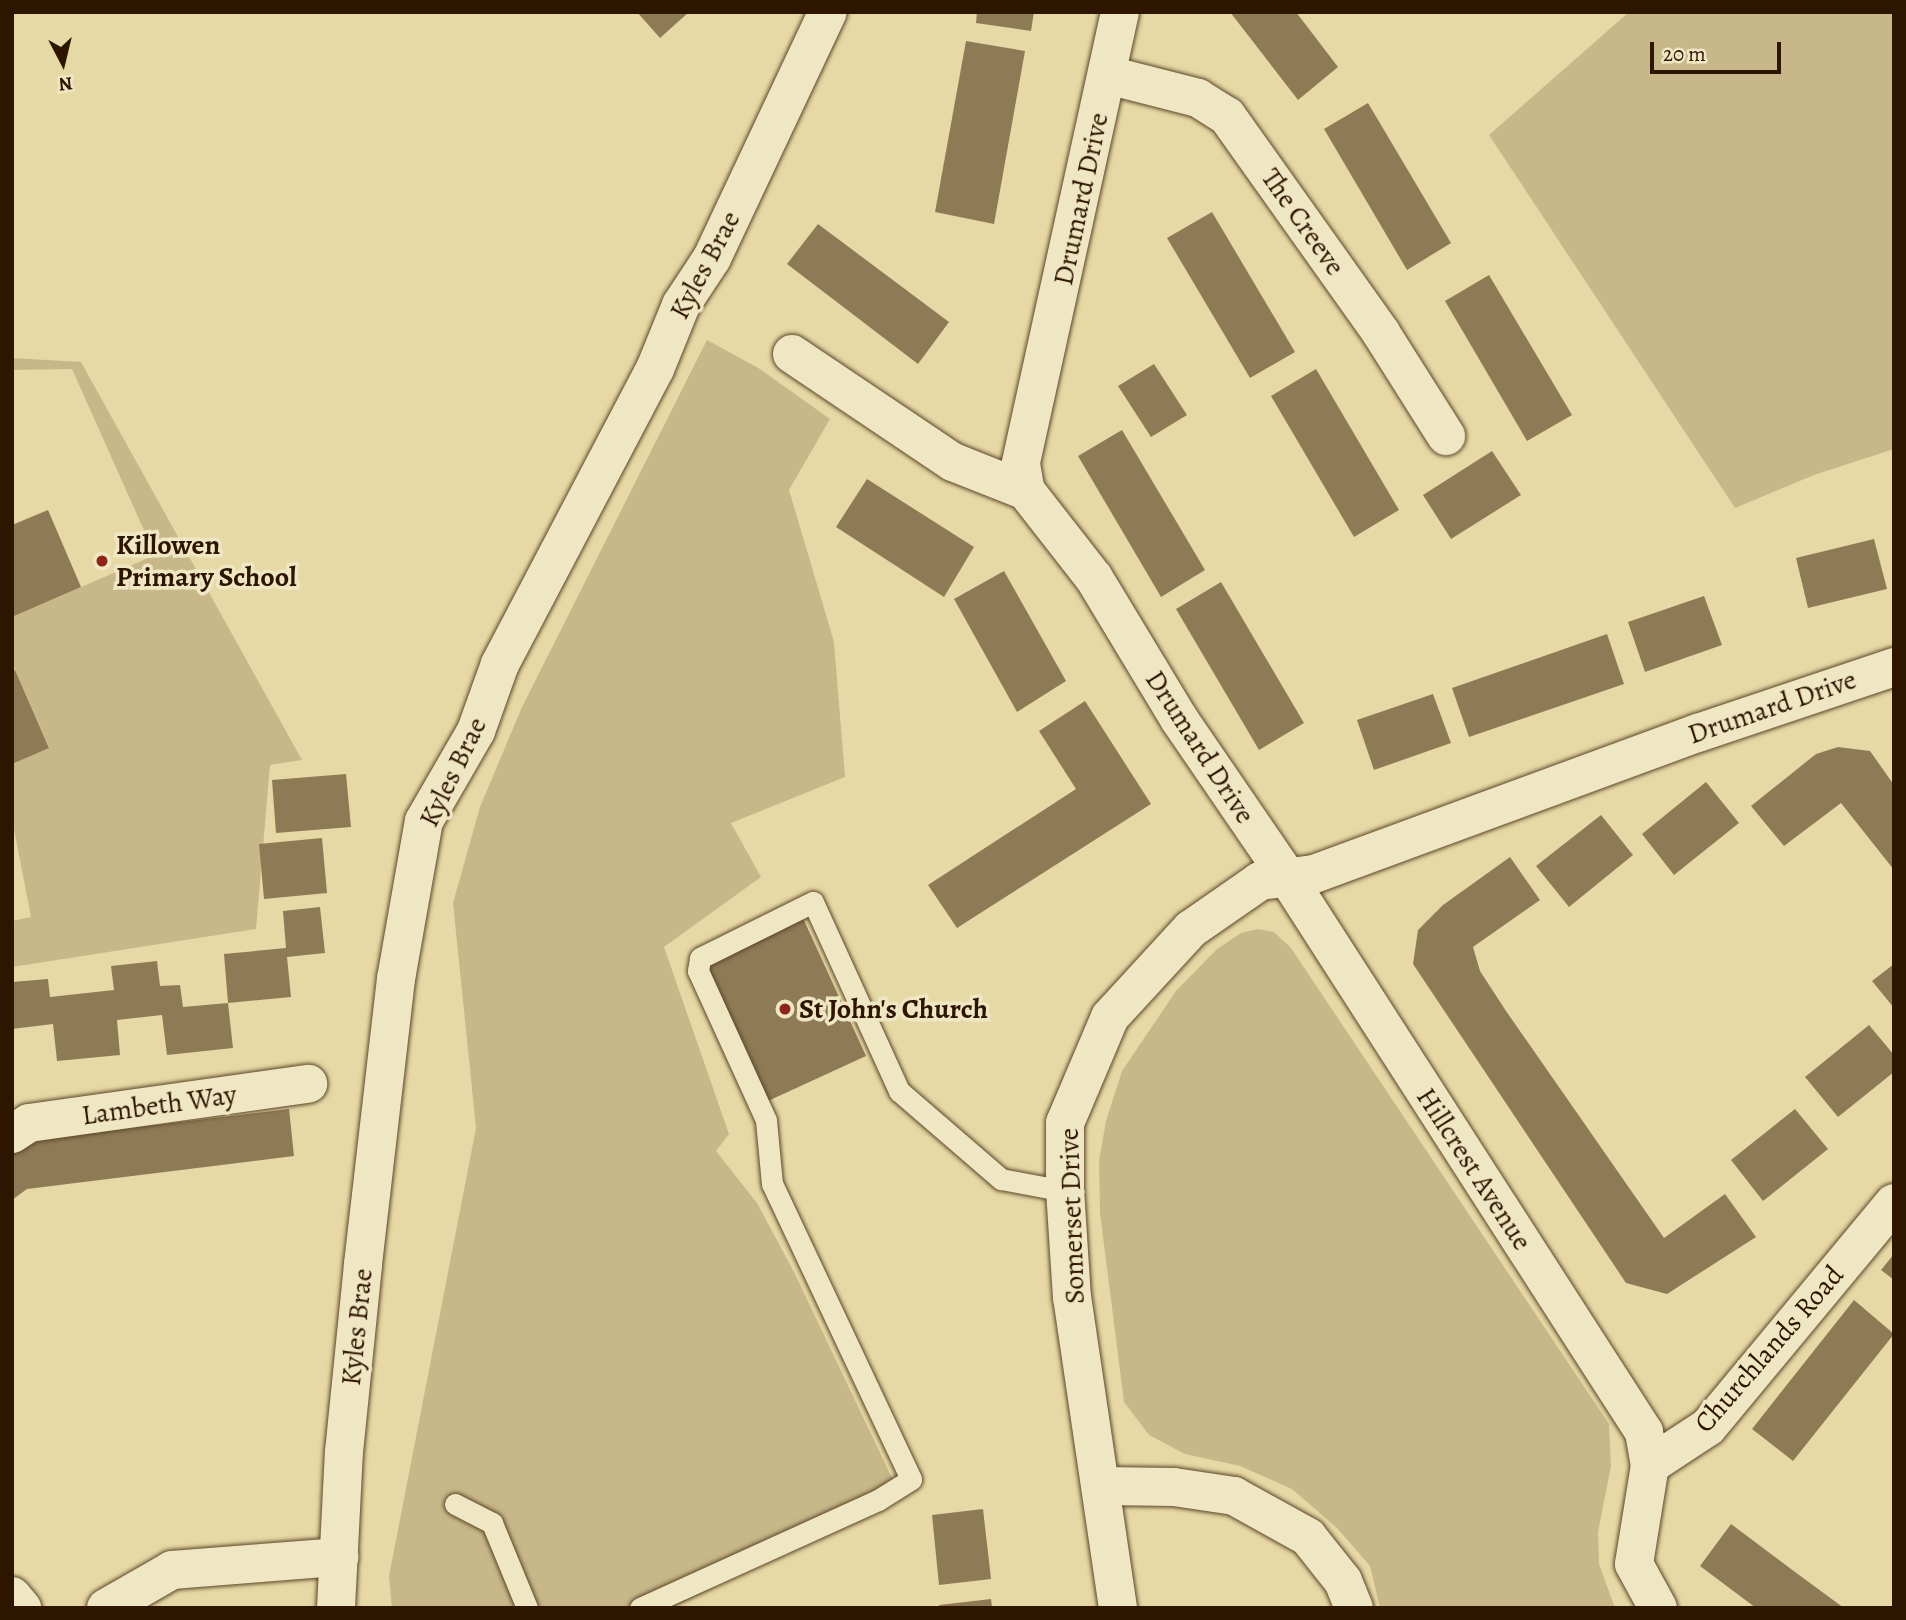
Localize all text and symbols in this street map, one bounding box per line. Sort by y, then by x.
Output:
north arrow [28,28,98,98]
scale bar [1654,28,1785,72]
text: 20 m [1663,40,1706,68]
text: N [57,70,74,98]
street label: Drumard Drive [1046,110,1116,288]
street label: The Creeve [1254,162,1352,282]
street label: Kyles Brae [662,205,748,325]
place label: Killowen Primary School [116,528,297,594]
marker: Killowen Primary School [94,553,110,569]
street label: Drumard Drive [1683,663,1861,751]
street label: Drumard Drive [1138,664,1262,830]
street label: Kyles Brae [412,712,494,832]
place label: St John's Church [799,992,988,1026]
marker: St John's Church [777,1001,793,1017]
street label: Lambeth Way [79,1078,239,1132]
street label: Hillcrest Avenue [1409,1082,1539,1256]
street label: Somerset Drive [1052,1127,1092,1305]
street label: Churchlands Road [1687,1259,1851,1439]
street label: Kyles Brae [334,1267,380,1387]

